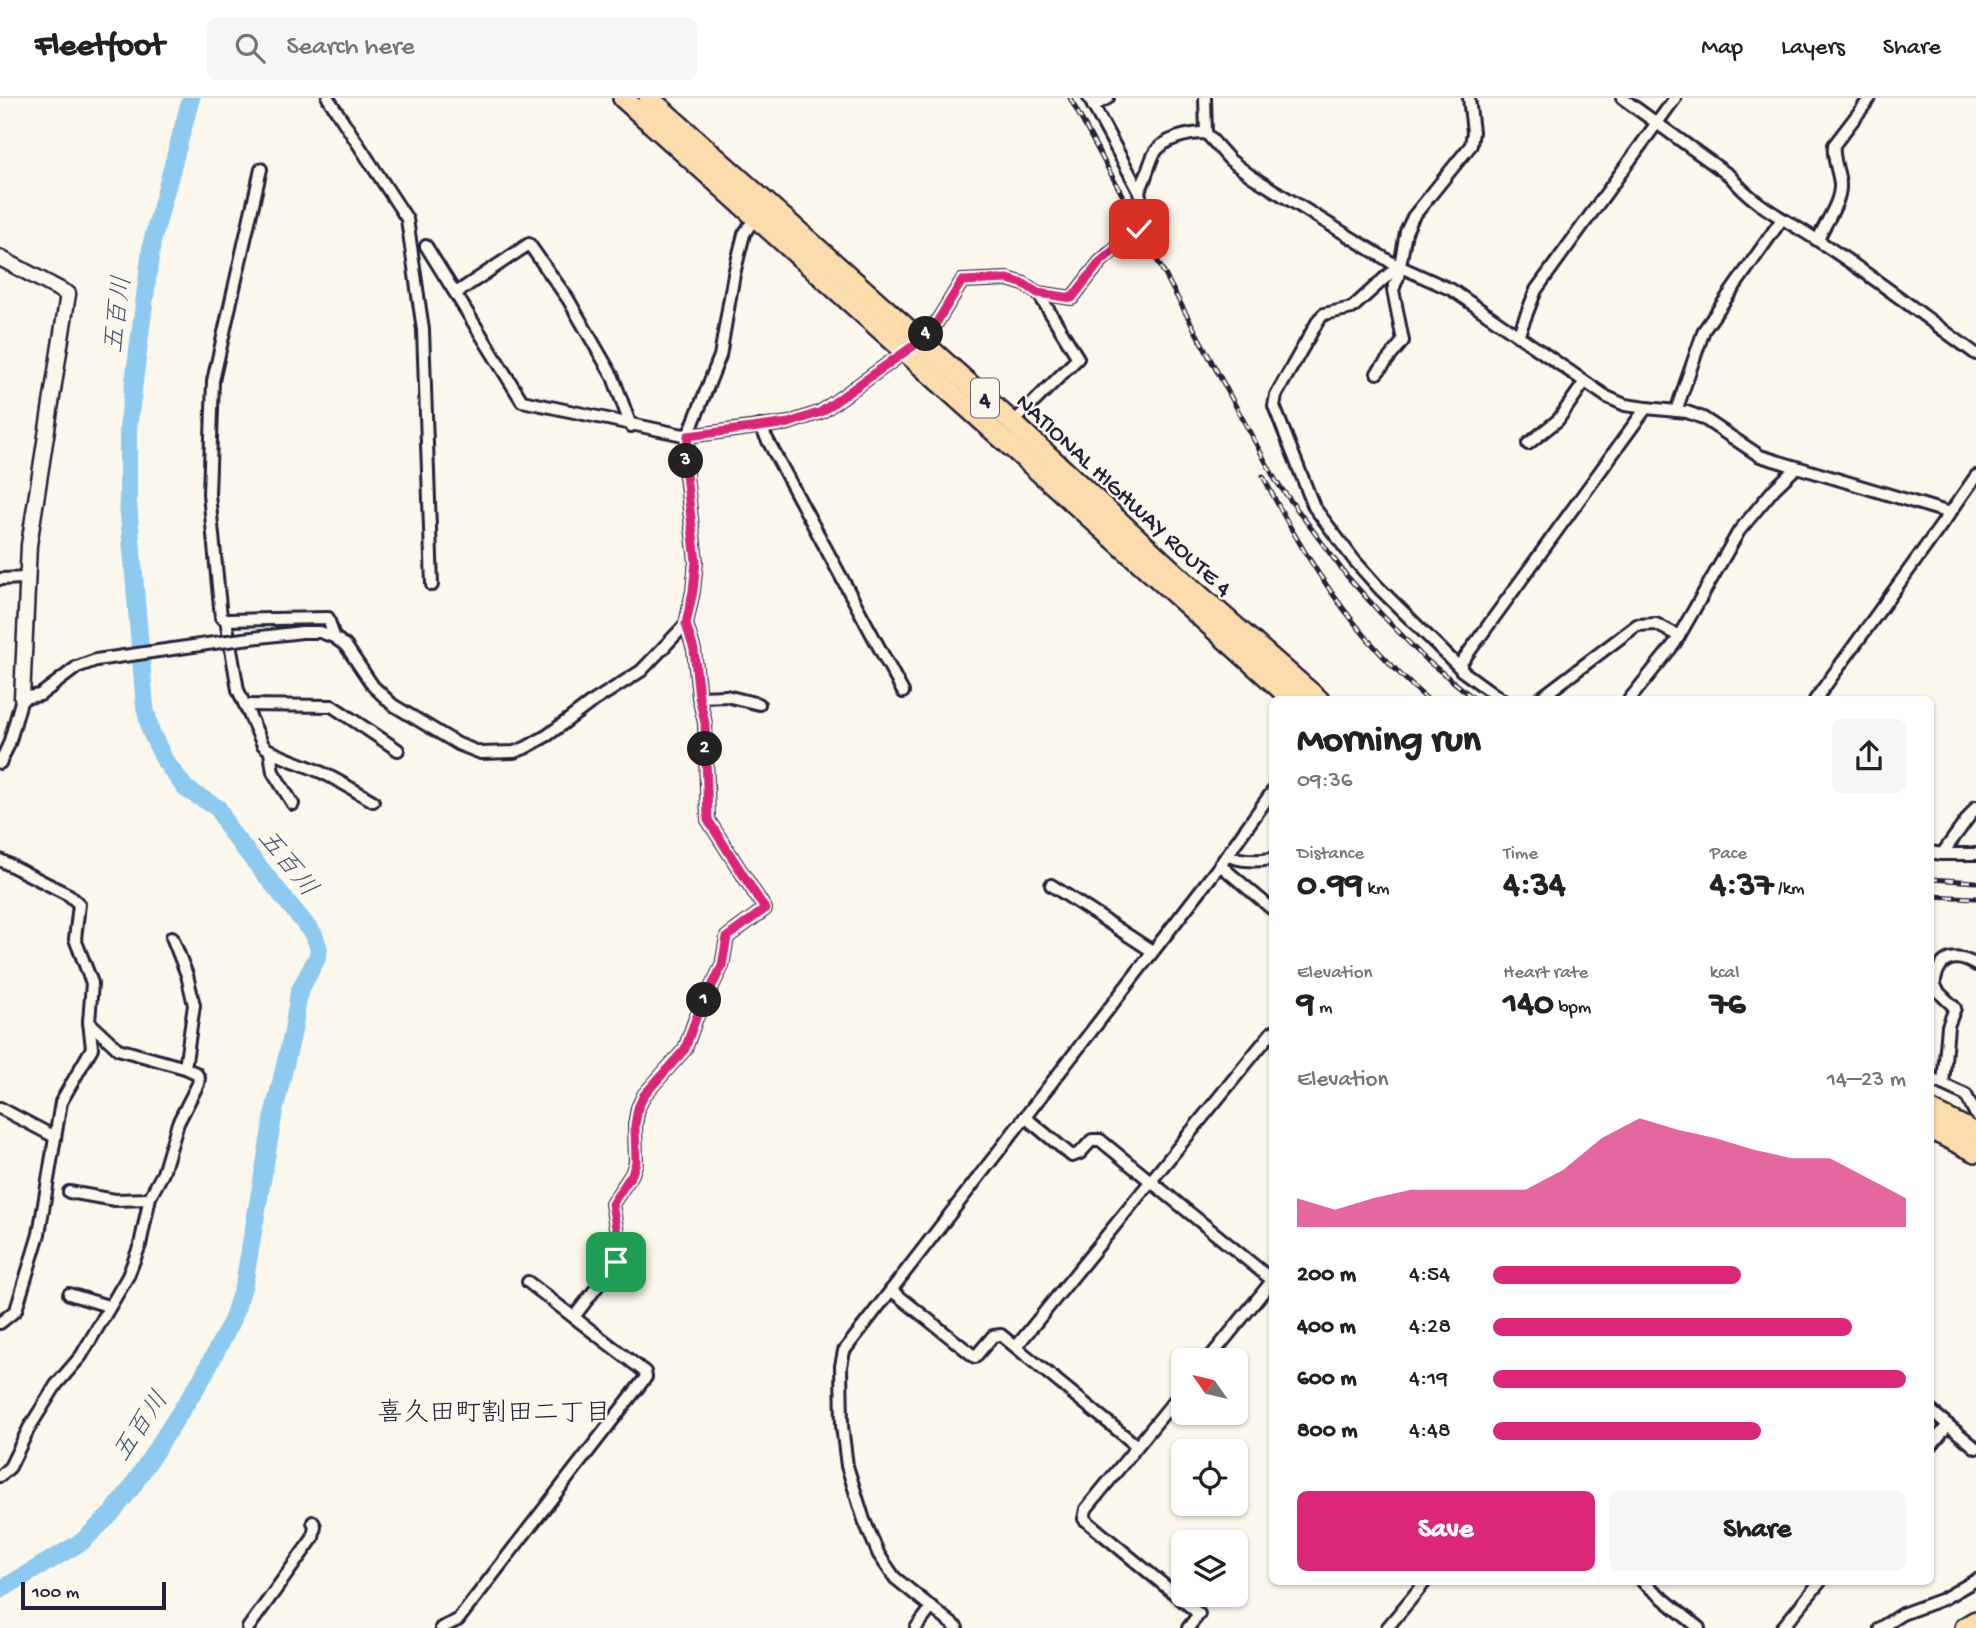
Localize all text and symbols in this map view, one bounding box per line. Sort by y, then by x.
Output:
search box [207,17,697,80]
text: Fleetfoot [35,29,165,67]
icon: search [231,29,269,67]
text: Search here [287,33,415,64]
text: Map [1701,34,1743,63]
text: Layers [1781,34,1845,63]
text: Share [1883,34,1941,63]
pin [1109,199,1169,259]
icon: check [1120,210,1158,248]
water label: 五百川 [100,274,141,355]
pin: 4 [908,316,944,352]
text: 4 [921,322,930,345]
road number: 4 [971,378,999,418]
street label: NATIONAL HIGHWAY ROUTE 4 [1008,389,1237,605]
pin: 3 [668,444,704,478]
text: 3 [681,449,690,472]
button: share [1832,719,1906,793]
text: Morning run [1297,720,1481,764]
pin: 2 [688,732,722,766]
text: 2 [700,737,709,760]
text: 09:36 [1297,768,1352,795]
water label: 五百川 [249,825,322,905]
text: Distance [1297,843,1364,866]
text: Time [1503,843,1538,866]
text: Pace [1710,843,1747,866]
text: 0.99 [1297,866,1363,907]
text: 4:34 [1503,866,1566,907]
text: 4:37 [1710,866,1774,907]
text: km [1363,878,1389,901]
text: /km [1774,878,1805,901]
text: Elevation [1297,962,1373,985]
text: Heart rate [1503,962,1588,985]
text: kcal [1710,962,1739,985]
pin: 1 [686,982,722,1018]
text: 9 [1297,985,1315,1026]
text: 140 [1503,985,1554,1026]
text: 76 [1710,985,1746,1026]
text: 1 [700,988,707,1011]
text: m [1315,997,1333,1020]
text: bpm [1554,997,1591,1020]
text: Elevation [1297,1067,1388,1094]
text: 14–23 m [1827,1067,1906,1094]
pin [586,1232,646,1292]
icon: arrive [597,1243,635,1281]
text: 200 m [1297,1262,1356,1289]
text: 4:54 [1409,1262,1450,1289]
text: 400 m [1297,1314,1356,1341]
text: 4:28 [1409,1314,1451,1341]
north arrow [1171,1348,1248,1424]
map controls [1171,1348,1248,1607]
text: 600 m [1297,1366,1357,1393]
text: 4:19 [1409,1366,1448,1393]
water label: 五百川 [108,1387,177,1469]
district label: 喜久田町割田二丁目 [377,1398,611,1431]
text: 800 m [1297,1418,1358,1445]
text: 4:48 [1409,1418,1451,1445]
button: locate [1171,1439,1248,1516]
button: Save [1297,1491,1595,1571]
button: Share [1609,1491,1906,1571]
button: layers [1171,1530,1248,1607]
scale bar [21,1579,166,1611]
text: 100 m [32,1582,79,1605]

